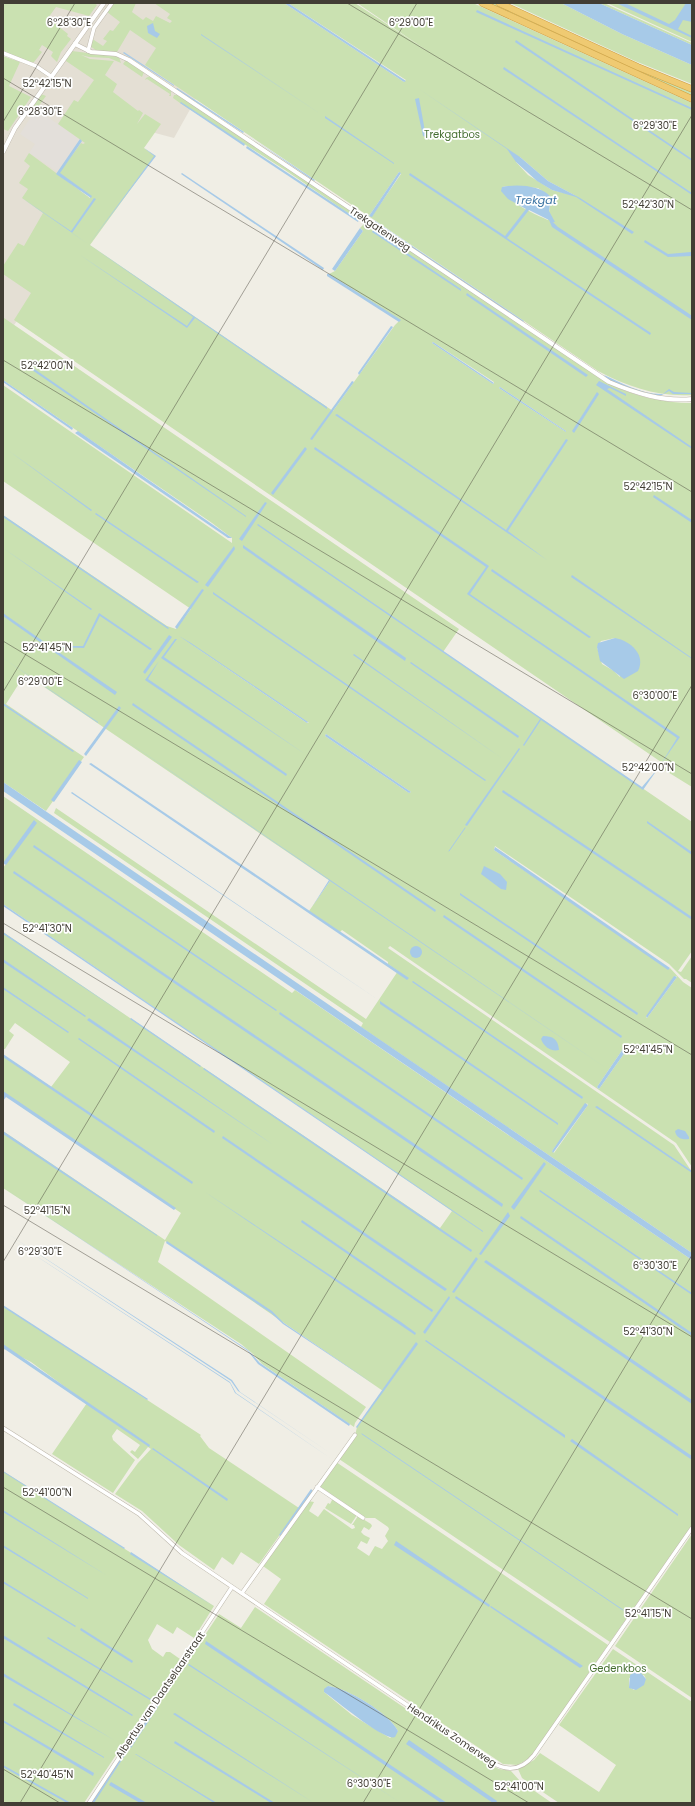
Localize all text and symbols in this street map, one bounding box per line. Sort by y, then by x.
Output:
text: 6°28'30"E [47,15,91,30]
text: 6°29'00"E [389,15,433,30]
text: 52°42'15"N [22,76,72,91]
text: 6°28'30"E [18,104,62,119]
text: 6°29'30"E [633,118,677,133]
park label: Trekgatbos [424,127,480,142]
water label: Trekgat [515,192,558,208]
text: 52°42'30"N [622,197,674,212]
street label: Trekgatenweg [346,203,414,255]
text: 52°42'00"N [21,358,73,373]
text: 52°42'15"N [623,479,673,494]
text: 52°41'45"N [22,640,72,655]
text: 6°29'00"E [18,674,62,689]
text: 6°30'00"E [633,688,677,703]
text: 52°42'00"N [622,760,674,775]
text: 52°41'30"N [22,921,72,936]
text: 52°41'45"N [623,1042,673,1057]
text: 52°41'15"N [24,1203,70,1218]
text: 6°29'30"E [18,1244,62,1259]
text: 6°30'30"E [633,1258,677,1273]
text: 52°41'30"N [623,1324,673,1339]
text: 52°41'00"N [22,1485,72,1500]
text: 52°41'15"N [625,1606,671,1621]
street label: Albertus van Daatselaarstraat [112,1628,208,1762]
park label: Gedenkbos [590,1661,646,1676]
street label: Hendrikus Zomerweg [404,1699,500,1771]
text: 52°40'45"N [21,1767,73,1782]
text: 6°30'30"E [347,1776,391,1791]
text: 52°41'00"N [494,1779,544,1794]

